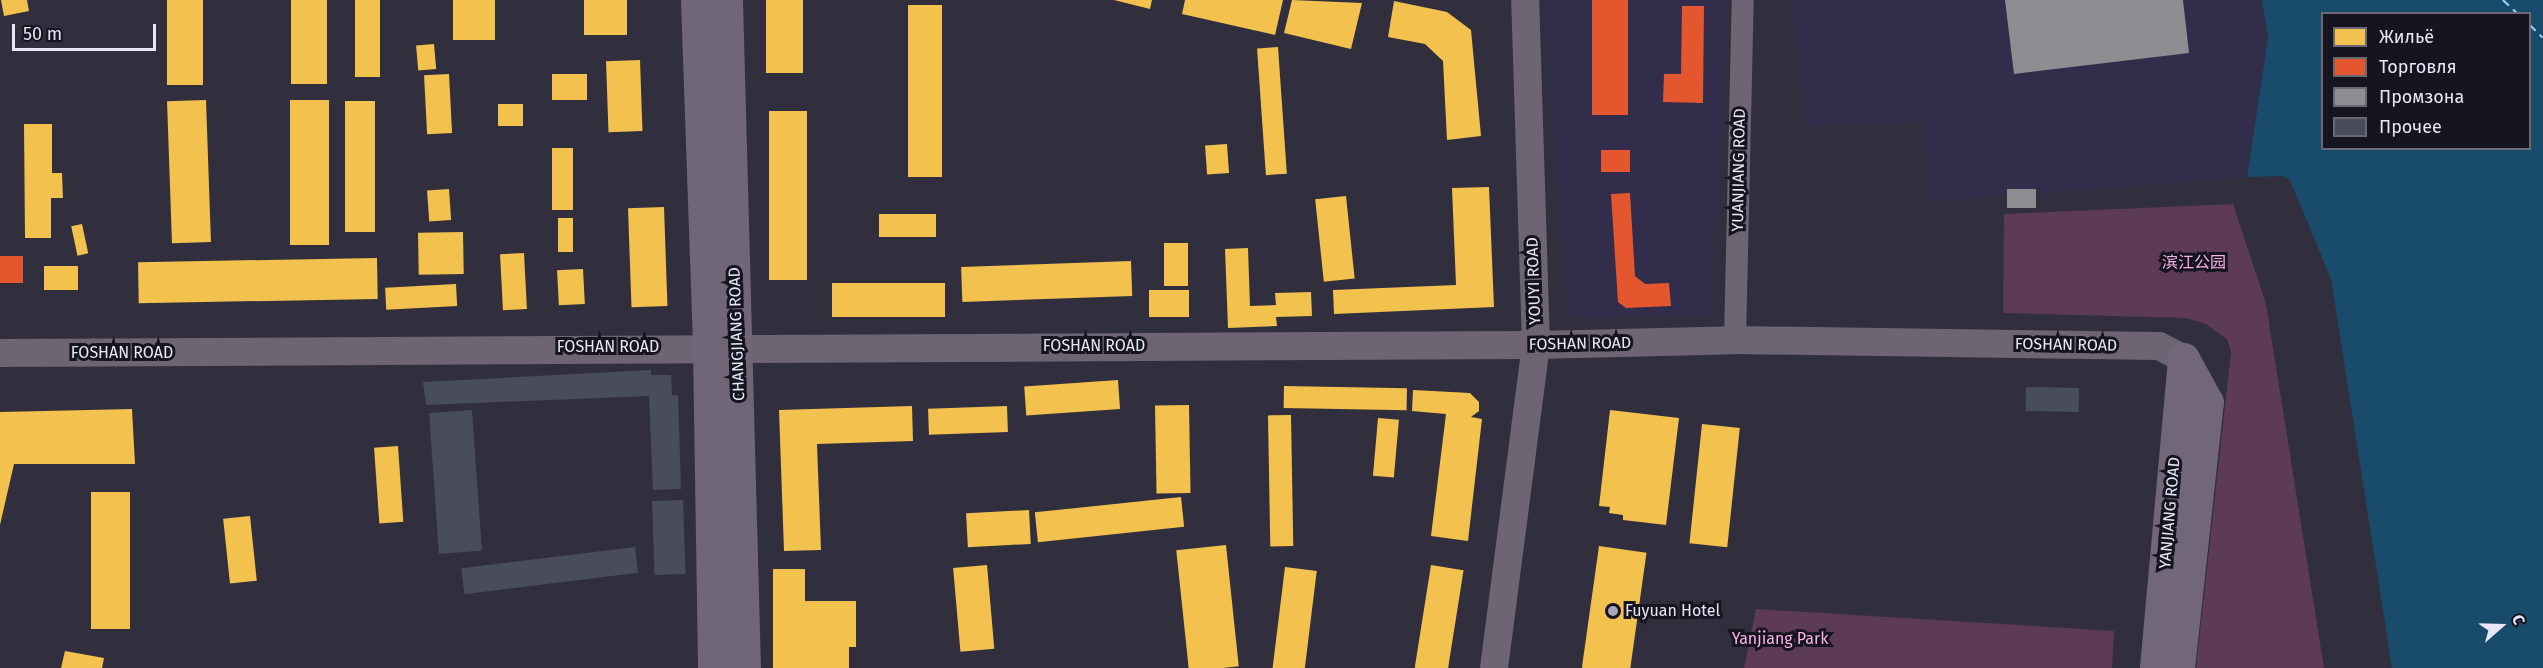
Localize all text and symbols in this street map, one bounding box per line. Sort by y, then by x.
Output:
scale bar [15,12,159,50]
legend [2321,12,2531,150]
text: 50 m [23,23,62,45]
text: Жильё [2379,26,2434,48]
text: Торговля [2379,56,2457,78]
text: Промзона [2379,86,2464,108]
street label: YUANJIANG ROAD [1728,108,1750,232]
text: Прочее [2379,116,2442,138]
street label: YOUYI ROAD [1523,237,1545,325]
park label: 滨江公园 [2162,253,2226,273]
street label: CHANGJIANG ROAD [725,267,749,401]
street label: FOSHAN ROAD [1529,334,1631,354]
street label: FOSHAN ROAD [2015,335,2117,355]
street label: FOSHAN ROAD [1043,336,1145,356]
street label: FOSHAN ROAD [557,337,659,357]
street label: FOSHAN ROAD [71,343,173,363]
street label: YANJIANG ROAD [2156,456,2184,570]
north arrow [2471,596,2531,656]
place label: Fuyuan Hotel [1625,601,1720,621]
marker: Fuyuan Hotel [1606,604,1620,618]
text: С [2508,612,2529,627]
park label: Yanjiang Park [1732,629,1828,649]

